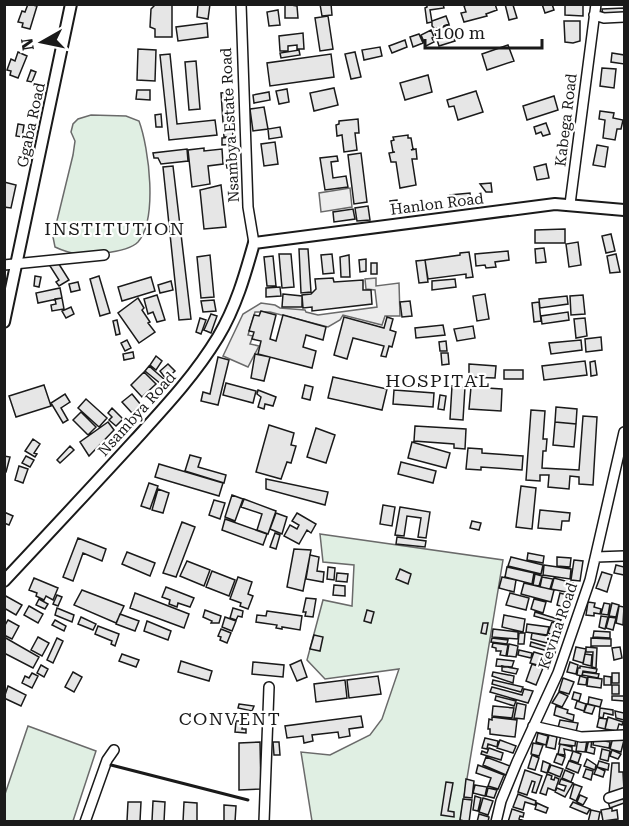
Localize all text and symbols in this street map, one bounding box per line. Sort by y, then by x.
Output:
north arrow [12,12,72,72]
scale bar [425,12,542,50]
text: 100 m [434,22,485,43]
text: N [17,37,38,52]
street label: Nsambya Estate Road [217,47,243,203]
street label: Kabega Road [551,72,581,168]
street label: Ggaba Road [13,80,49,169]
street label: Hanlon Road [389,189,485,219]
district label: INSTITUTION [44,218,186,239]
street label: Nsambya Road [94,368,180,460]
district label: HOSPITAL [385,370,491,391]
street label: Kevina Road [535,580,581,672]
district label: CONVENT [179,708,281,729]

